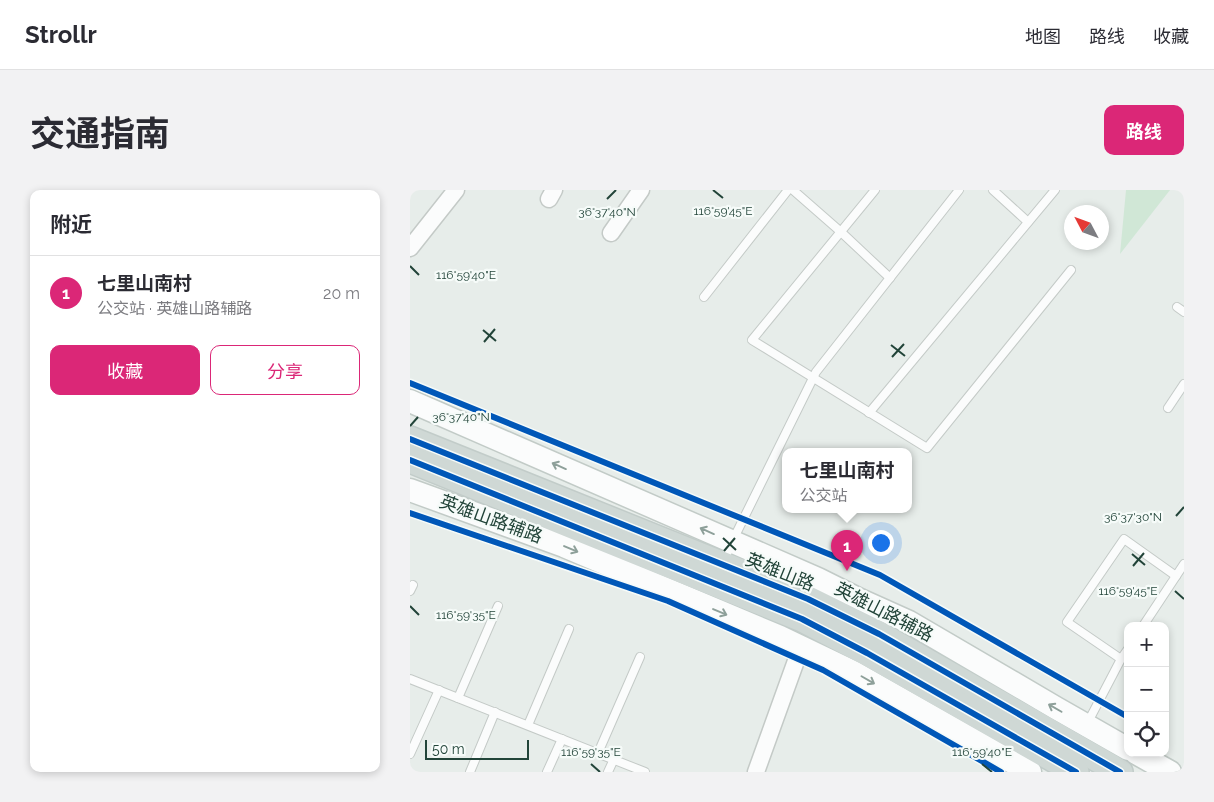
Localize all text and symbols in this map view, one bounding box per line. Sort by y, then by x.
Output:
text: Strollr [25,20,97,49]
text: 地图 [1025,26,1061,47]
text: 路线 [1089,26,1125,47]
text: 收藏 [1153,26,1189,47]
button: 路线 [1104,105,1184,155]
text: 交通指南 [30,113,170,154]
text: 116°59'45"E [693,204,753,218]
text: 36°37'40"N [578,205,636,219]
north arrow [1064,205,1109,250]
text: 附近 [50,212,92,237]
text: 116°59'40"E [436,268,496,282]
text: 七里山南村 [97,272,192,294]
text: 1 [62,284,70,303]
text: 20 m [323,284,360,303]
text: 公交站 · 英雄山路辅路 [97,299,252,318]
button: 收藏 [50,345,200,395]
button: 分享 [210,345,360,395]
text: 36°37'40"N [432,410,490,424]
popup [782,448,912,513]
text: 七里山南村 [799,459,895,481]
one-way arrow [552,460,567,470]
text: 公交站 [799,486,848,505]
street label: 英雄山路辅路 [437,490,546,547]
text: 36°37'30"N [1104,510,1162,524]
one-way arrow [700,526,715,536]
pin: 1 [831,530,863,571]
your location [868,530,894,556]
one-way arrow [562,545,578,554]
street label: 英雄山路 [743,548,817,595]
street label: 英雄山路辅路 [831,578,937,645]
text: 116°59'45"E [1098,584,1158,598]
text: 116°59'35"E [436,608,496,622]
one-way arrow [713,608,728,617]
map controls [1124,622,1169,757]
button: + [1124,622,1169,667]
button: − [1124,667,1169,712]
one-way arrow [860,675,875,685]
one-way arrow [1048,702,1062,712]
button: locate [1124,712,1169,757]
scale bar [425,737,529,760]
text: 50 m [432,741,465,757]
text: 116°59'35"E [561,745,621,759]
text: 116°59'40"E [952,745,1012,759]

